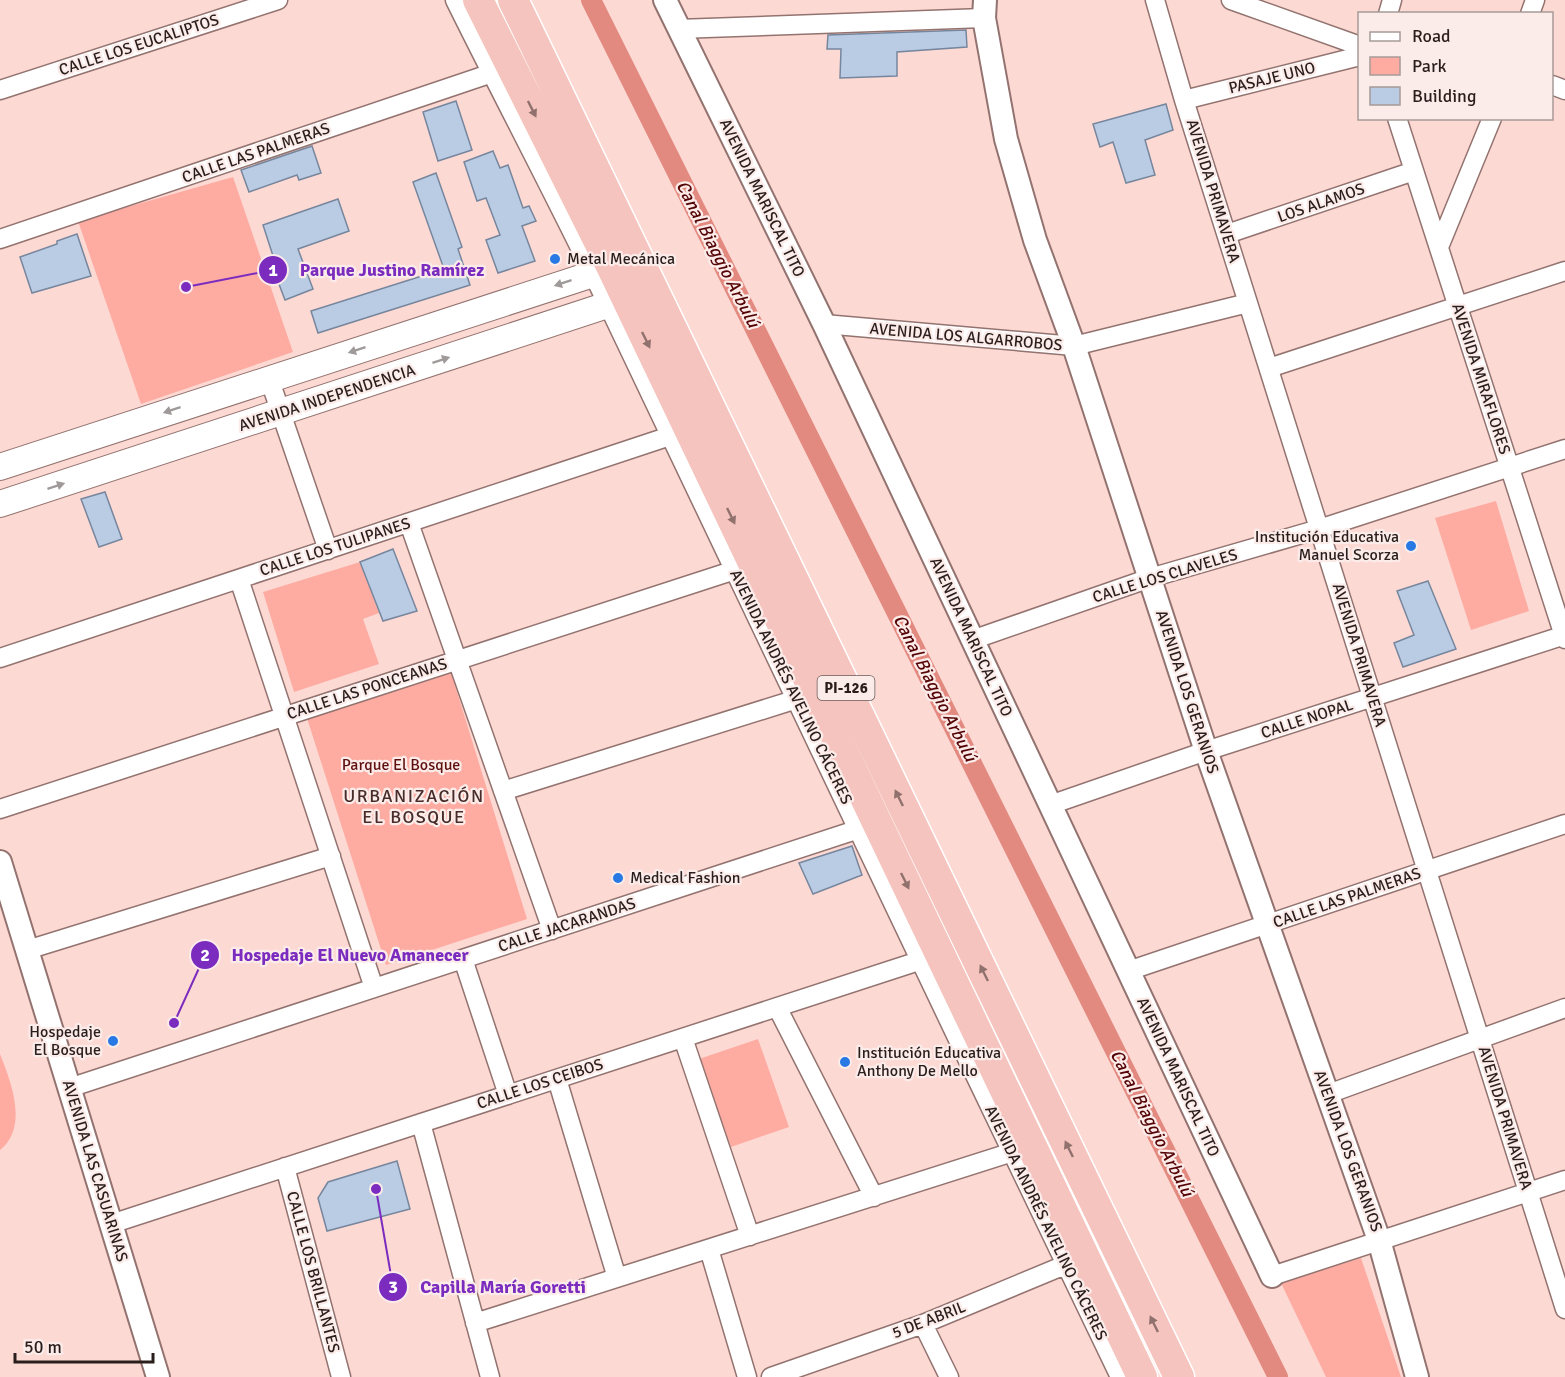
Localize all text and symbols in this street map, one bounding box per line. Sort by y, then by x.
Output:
street label: CALLE LOS EUCALIPTOS [56,10,222,80]
legend [1358,12,1553,120]
text: Road [1412,25,1451,47]
text: Park [1412,55,1447,77]
street label: PASAJE UNO [1227,58,1317,98]
text: Building [1412,85,1476,107]
one-way arrow [528,100,537,117]
street label: AVENIDA MARISCAL TITO [715,116,809,280]
street label: AVENIDA PRIMAVERA [1182,117,1244,265]
street label: CALLE LAS PALMERAS [179,118,333,188]
water label: Canal Biaggio Arbulú [671,177,765,332]
street label: LOS ALAMOS [1275,179,1367,227]
place label: Metal Mecánica [567,249,675,269]
callout: Parque Justino Ramírez [258,252,496,288]
marker: Metal Mecánica [548,252,562,266]
text: 1 [268,259,278,281]
text: Parque Justino Ramírez [300,259,484,281]
one-way arrow [554,279,572,288]
street label: AVENIDA MIRAFLORES [1447,301,1515,457]
street label: AVENIDA LOS ALGARROBOS [869,319,1063,355]
one-way arrow [642,332,651,349]
one-way arrow [348,345,366,355]
one-way arrow [432,355,450,365]
street label: AVENIDA INDEPENDENCIA [236,360,418,436]
one-way arrow [163,406,181,416]
one-way arrow [47,481,65,490]
one-way arrow [725,507,735,525]
street label: CALLE LOS TULIPANES [257,513,413,581]
place label: Institución Educativa Manuel Scorza [1255,527,1399,565]
marker: Institución Educativa Manuel Scorza [1404,539,1418,553]
street label: CALLE LOS CLAVELES [1090,544,1240,608]
street label: AVENIDA MARISCAL TITO [925,554,1017,720]
street label: AVENIDA ANDRÉS AVELINO CÁCERES [725,566,857,808]
street label: AVENIDA PRIMAVERA [1328,581,1390,729]
street label: AVENIDA LOS GERANIOS [1151,608,1223,776]
water label: Canal Biaggio Arbulú [888,611,982,766]
street label: CALLE LAS PONCEANAS [284,654,450,724]
road number: PI-126 [818,676,874,700]
street label: CALLE NOPAL [1258,695,1356,743]
park label: Parque El Bosque [342,755,460,775]
district label: URBANIZACIÓN EL BOSQUE [343,785,485,828]
one-way arrow [894,789,903,806]
street label: CALLE LAS PALMERAS [1270,863,1424,933]
place label: Medical Fashion [630,868,741,888]
marker: Medical Fashion [611,871,625,885]
one-way arrow [901,873,910,890]
street label: CALLE JACARANDAS [496,893,638,957]
callout: Hospedaje El Nuevo Amanecer [190,937,481,973]
text: 2 [200,944,210,966]
text: Hospedaje El Nuevo Amanecer [231,944,469,966]
one-way arrow [979,965,988,982]
street label: AVENIDA MARISCAL TITO [1132,994,1224,1160]
place label: Hospedaje El Bosque [29,1022,101,1060]
marker: Hospedaje El Bosque [106,1034,120,1048]
place label: Institución Educativa Anthony De Mello [857,1043,1001,1081]
street label: AVENIDA PRIMAVERA [1474,1044,1536,1192]
water label: Canal Biaggio Arbulú [1105,1046,1199,1201]
street label: CALLE LOS CEIBOS [474,1054,606,1114]
marker: Institución Educativa Anthony De Mello [838,1055,852,1069]
street label: AVENIDA LOS GERANIOS [1309,1067,1387,1235]
street label: AVENIDA LAS CASUARINAS [58,1078,132,1264]
street label: AVENIDA ANDRÉS AVELINO CÁCERES [980,1102,1112,1344]
one-way arrow [1064,1140,1073,1157]
street label: CALLE LOS BRILLANTES [282,1189,344,1355]
callout: Capilla María Goretti [378,1269,598,1305]
text: 3 [388,1276,398,1298]
text: Capilla María Goretti [420,1276,586,1298]
street label: 5 DE ABRIL [889,1297,969,1343]
one-way arrow [1149,1316,1158,1333]
scale bar [15,1326,153,1364]
text: 50 m [24,1336,62,1358]

